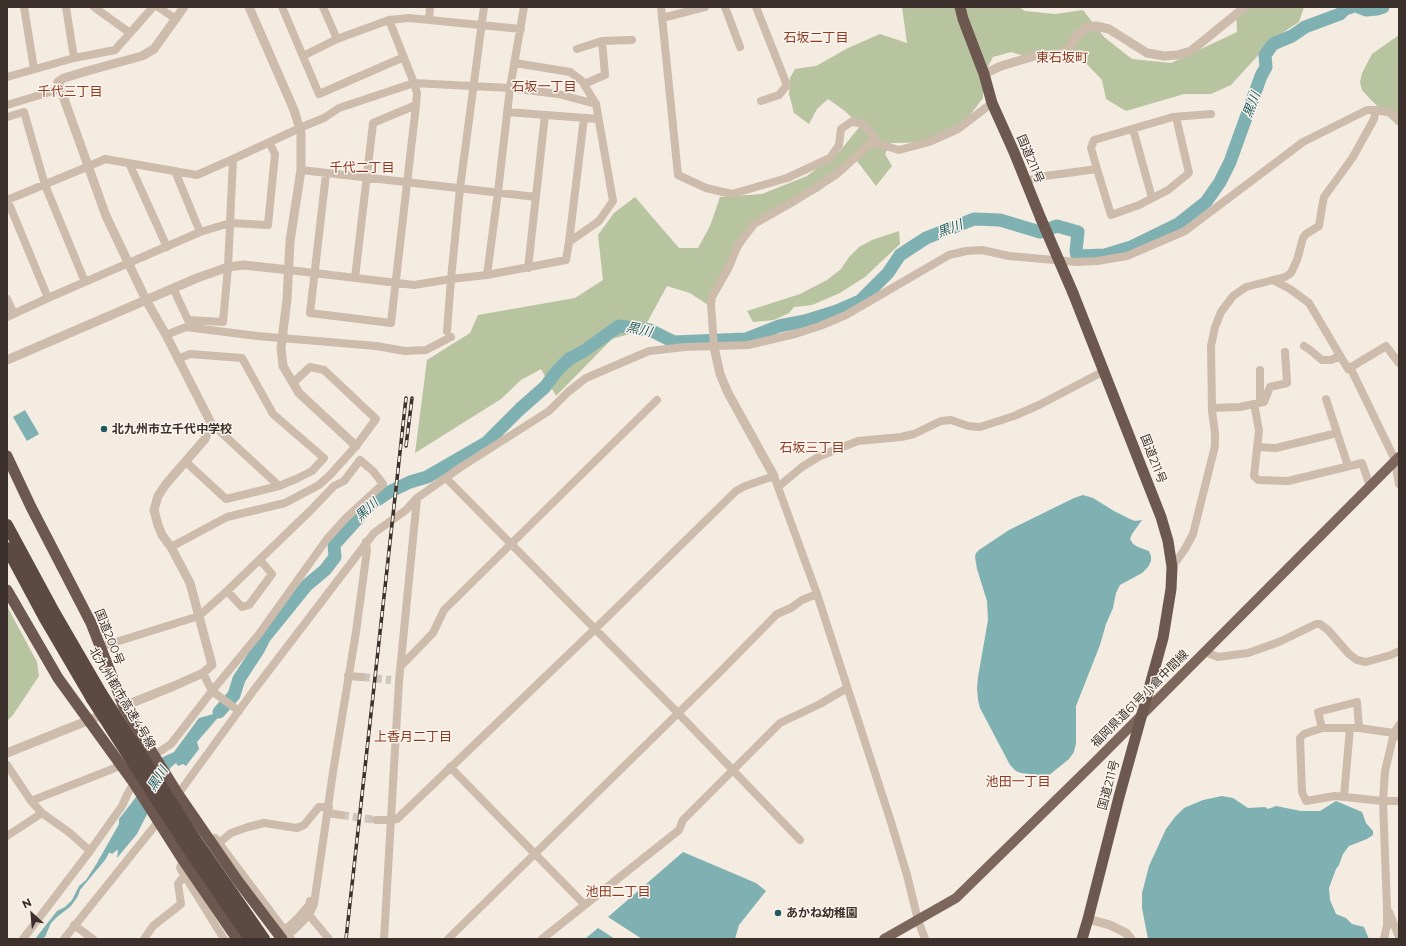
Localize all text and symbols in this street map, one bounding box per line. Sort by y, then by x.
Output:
district label: 石坂二丁目 [784,30,848,46]
district label: 東石坂町 [1036,50,1088,66]
district label: 石坂一丁目 [512,79,576,95]
district label: 千代三丁目 [38,84,102,100]
water label: 黒川 [1240,90,1264,120]
street label: 国道211号 [1013,132,1047,186]
district label: 千代二丁目 [330,160,394,176]
water label: 黒川 [935,217,965,241]
water label: 黒川 [625,320,653,340]
place label: 北九州市立千代中学校 [112,422,232,436]
marker: 北九州市立千代中学校 [99,424,109,434]
street label: 国道211号 [1137,432,1169,486]
district label: 石坂三丁目 [780,440,844,456]
water label: 黒川 [352,496,382,524]
street label: 国道200号 [91,607,127,667]
street label: 北九州都市高速4号線 [86,645,158,751]
street label: 福岡県道61号小倉中間線 [1088,647,1192,751]
district label: 上香月二丁目 [374,729,452,745]
street label: 国道211号 [1095,758,1123,812]
water label: 黒川 [144,764,172,794]
district label: 池田一丁目 [986,774,1050,790]
district label: 池田二丁目 [586,884,650,900]
north arrow [12,894,52,934]
text: N [20,895,34,911]
place label: あかね幼稚園 [786,906,858,920]
marker: あかね幼稚園 [773,908,783,918]

